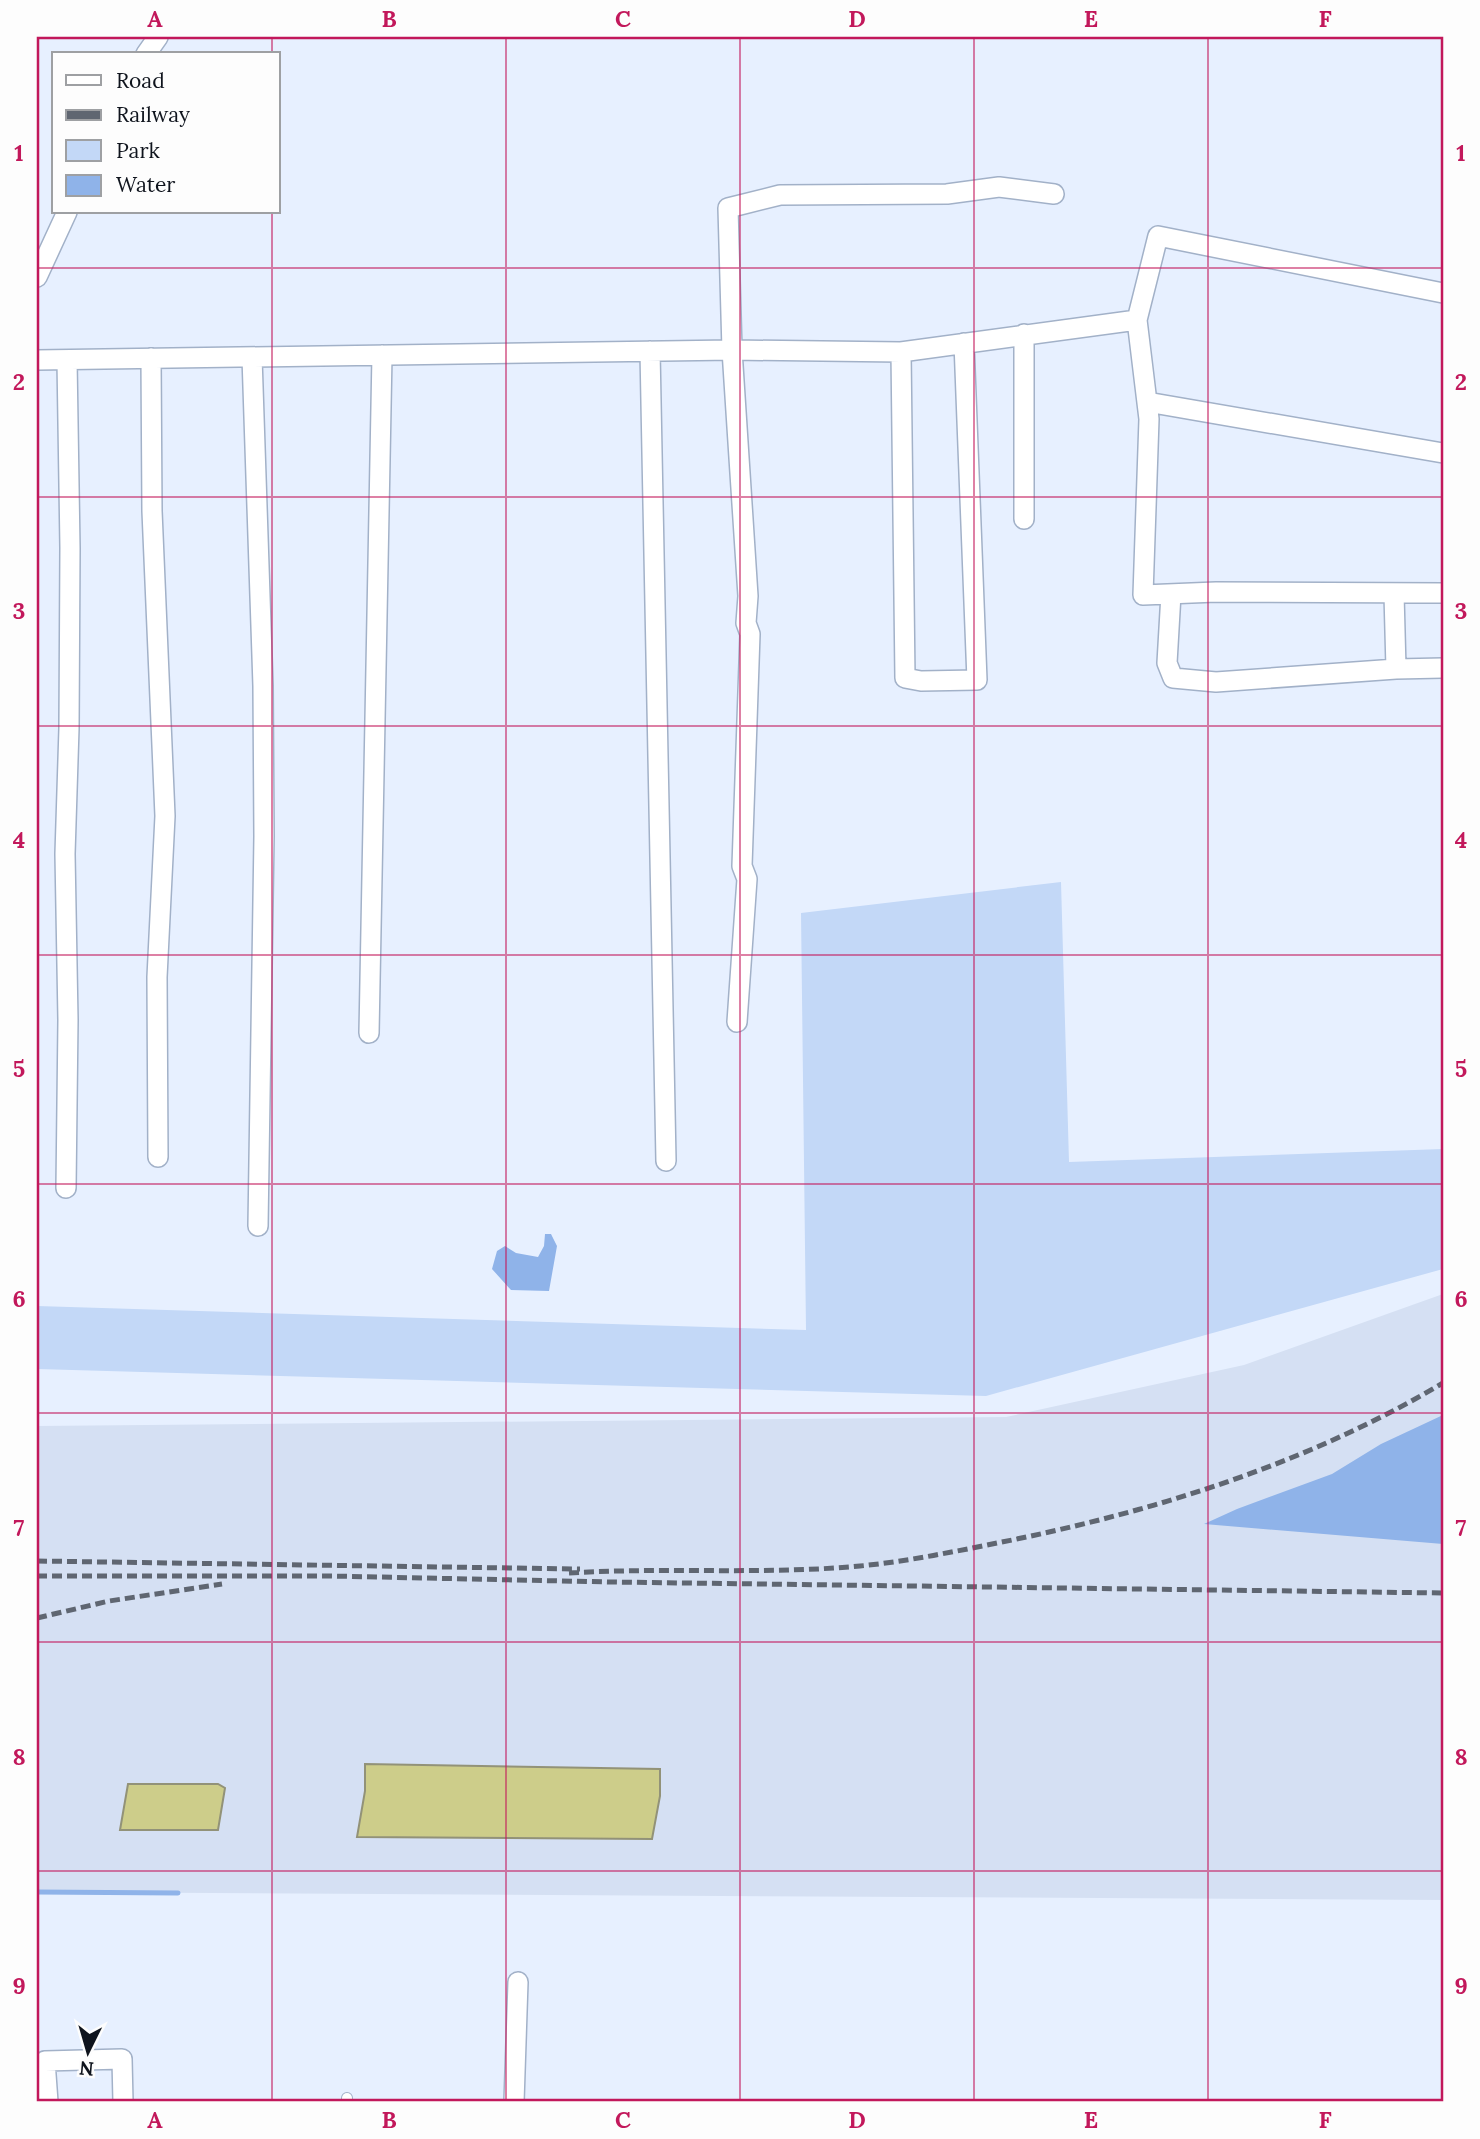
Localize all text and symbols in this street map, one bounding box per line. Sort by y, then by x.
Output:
text: A [147,4,163,33]
text: B [381,4,397,33]
text: C [615,4,631,33]
text: D [848,4,866,33]
text: E [1084,4,1098,33]
text: F [1318,4,1332,33]
legend [52,52,280,214]
text: Road [116,67,165,94]
text: Railway [116,101,190,128]
text: Park [116,137,160,164]
text: 1 [14,138,24,167]
text: 1 [1456,138,1466,167]
text: Water [116,171,175,198]
text: 2 [13,367,25,396]
text: 2 [1455,367,1467,396]
text: 3 [13,596,25,625]
text: 3 [1455,596,1467,625]
text: 4 [13,825,25,854]
text: 4 [1455,825,1467,854]
text: 5 [13,1054,25,1083]
text: 5 [1455,1054,1467,1083]
text: 6 [12,1284,26,1313]
text: 6 [1454,1284,1468,1313]
text: 7 [14,1513,25,1542]
text: 7 [1456,1513,1467,1542]
text: 8 [12,1742,26,1771]
text: 8 [1454,1742,1468,1771]
text: 9 [12,1971,26,2000]
text: 9 [1454,1971,1468,2000]
north arrow [52,2016,122,2086]
text: N [78,2056,95,2082]
text: A [147,2105,163,2134]
text: B [381,2105,397,2134]
text: C [615,2105,631,2134]
text: D [848,2105,866,2134]
text: E [1084,2105,1098,2134]
text: F [1318,2105,1332,2134]

